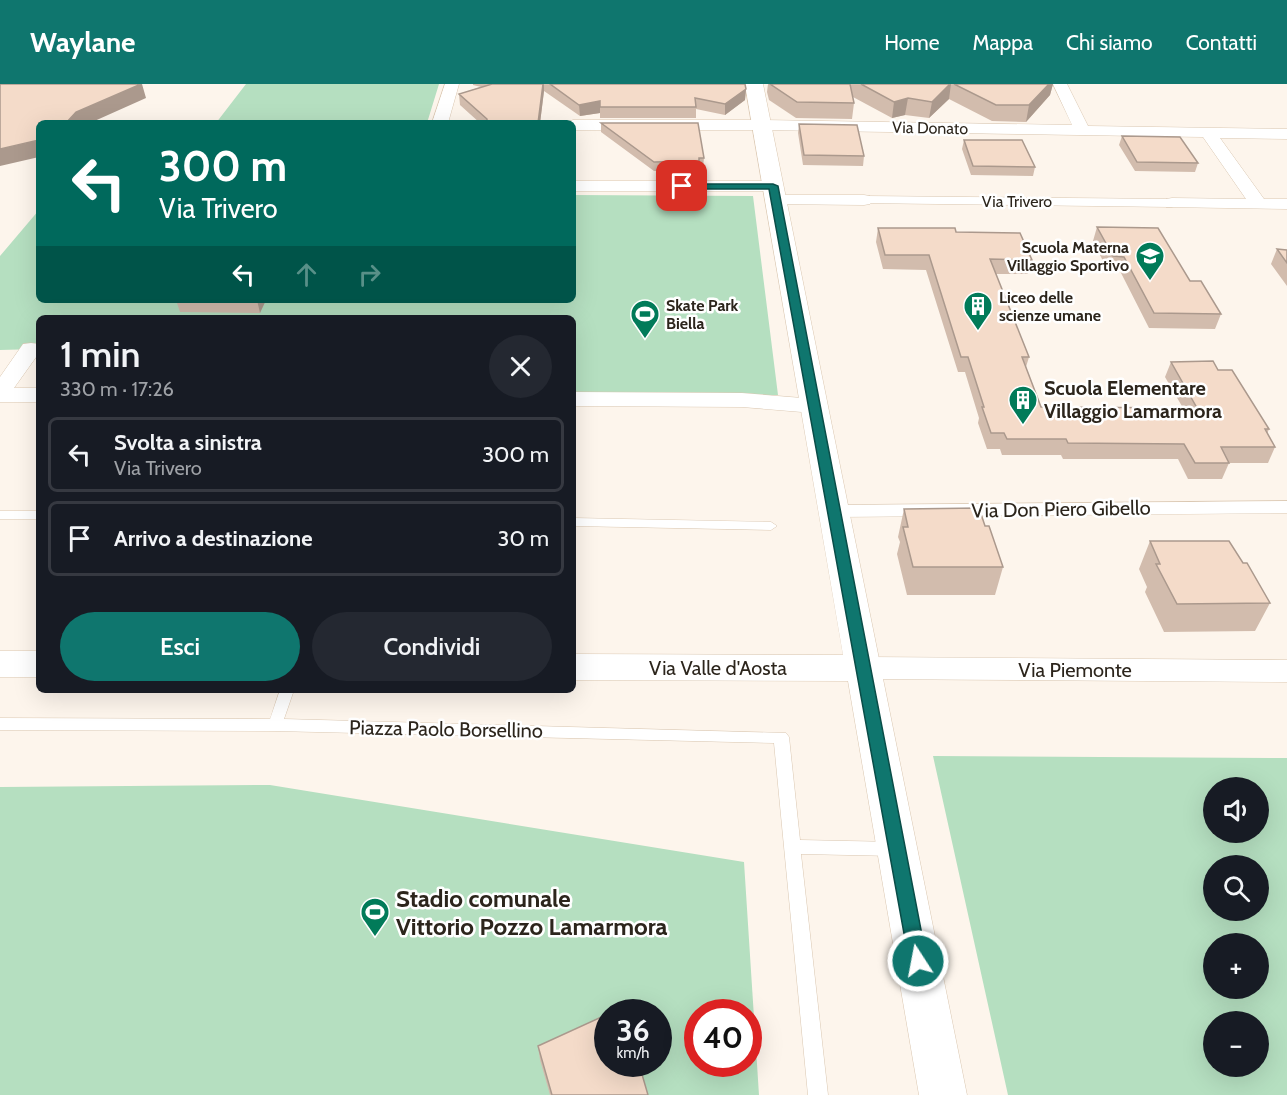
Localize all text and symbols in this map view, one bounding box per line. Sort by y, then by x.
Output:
text: Waylane [30,25,136,59]
text: Home [884,30,939,55]
text: Mappa [972,30,1033,55]
text: Chi siamo [1066,30,1153,55]
text: Contatti [1186,30,1257,55]
street label: Via Donato [892,118,968,138]
text: 300 m [159,140,287,192]
icon: left [60,144,138,222]
pin [656,160,707,211]
icon: arrive [665,169,698,202]
text: Via Trivero [159,192,278,225]
street label: Via Trivero [982,192,1052,211]
place label: Scuola Materna Villaggio Sportivo [1007,238,1129,275]
school or university icon: Scuola Materna Villaggio Sportivo [1134,240,1166,282]
icon: left [227,258,260,291]
icon: ahead [290,258,323,291]
icon: right [353,258,386,291]
place label: Liceo delle scienze umane [999,288,1101,325]
building icon: Liceo delle scienze umane [962,290,994,332]
place label: Skate Park Biella [666,296,739,333]
sports icon: Skate Park Biella [629,298,661,340]
text: 1 min [60,332,140,376]
button: close [489,335,552,398]
place label: Scuola Elementare Villaggio Lamarmora [1044,376,1222,423]
text: 330 m · 17:26 [60,377,174,401]
building icon: Scuola Elementare Villaggio Lamarmora [1007,384,1039,426]
text: Svolta a sinistra [114,429,262,456]
icon: left [63,438,96,471]
text: 300 m [482,441,549,468]
text: Via Trivero [114,456,202,480]
street label: Via Don Piero Gibello [971,495,1151,523]
icon: arrive [63,522,96,555]
text: Arrivo a destinazione [114,525,312,552]
text: 30 m [497,525,549,552]
button: Esci [60,612,300,681]
button: Condividi [312,612,552,681]
street label: Via Valle d'Aosta [649,656,787,680]
street label: Via Piemonte [1018,658,1132,682]
street label: Piazza Paolo Borsellino [349,715,543,743]
map controls [1203,777,1269,1077]
button: sound [1203,777,1269,843]
button: search [1203,855,1269,921]
place label: Stadio comunale Vittorio Pozzo Lamarmora [396,884,668,941]
sports icon: Stadio comunale Vittorio Pozzo Lamarmora [359,896,391,938]
position arrow [886,929,950,993]
button: + [1203,933,1269,999]
speed limit sign: 40 [684,999,762,1077]
button: − [1203,1011,1269,1077]
text: 36 [616,1012,650,1049]
text: km/h [617,1044,649,1062]

